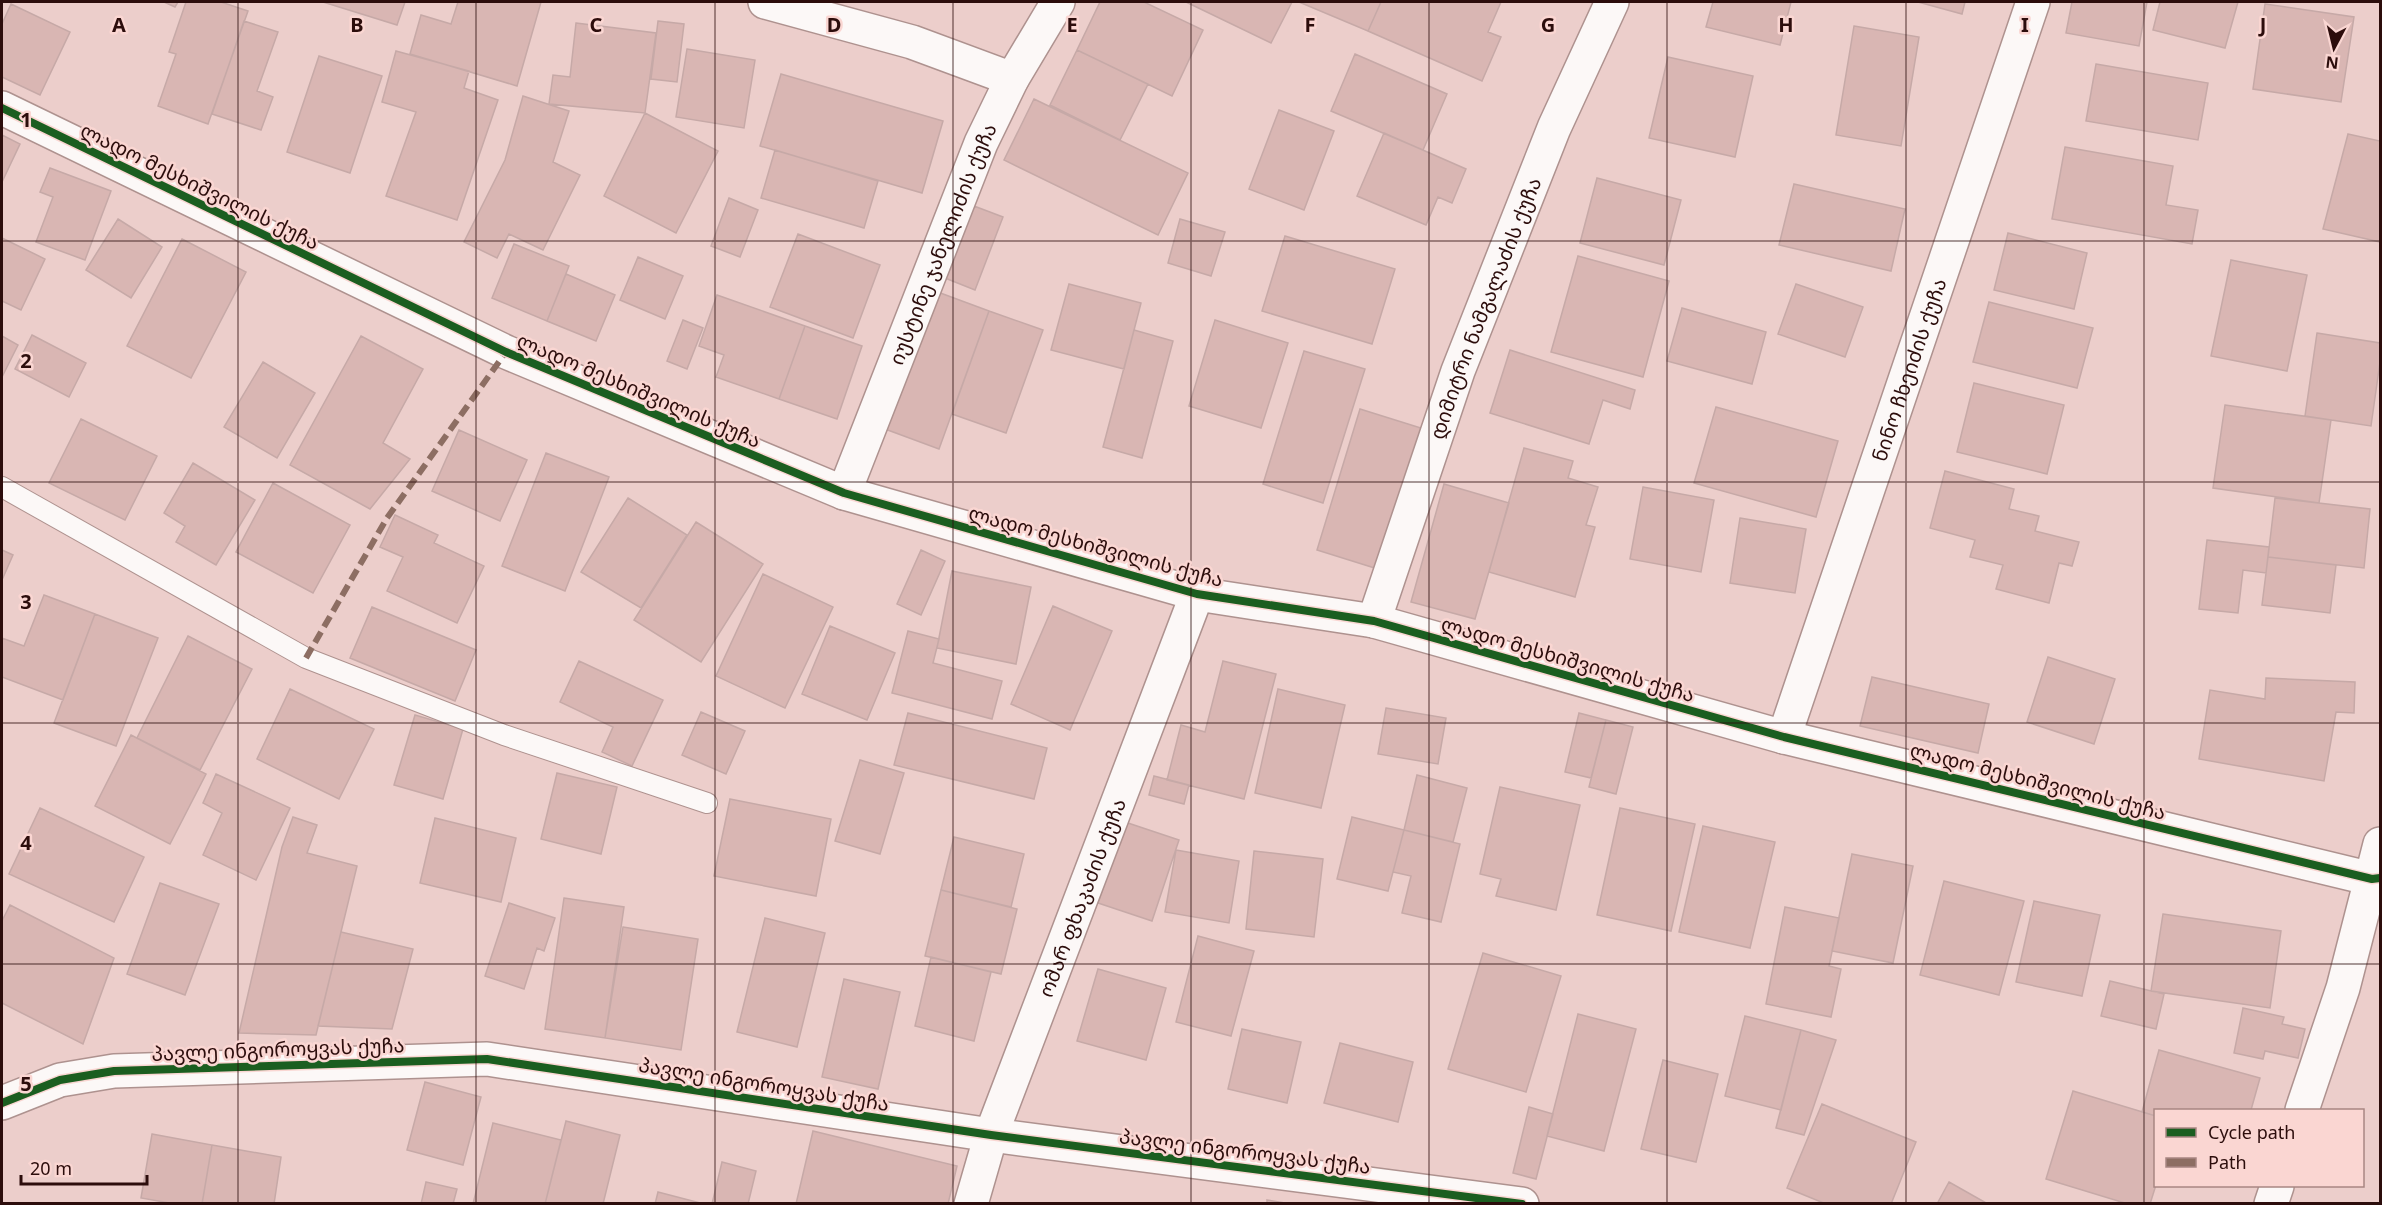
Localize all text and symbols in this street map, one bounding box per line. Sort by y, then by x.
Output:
text: A [112,11,126,38]
text: B [350,11,364,38]
text: C [590,11,603,38]
text: D [827,11,841,38]
text: E [1066,11,1078,38]
text: F [1305,11,1315,38]
text: G [1541,11,1555,38]
text: H [1778,11,1794,38]
text: I [2021,11,2029,38]
text: J [2258,11,2266,38]
north arrow [2304,18,2364,78]
text: N [2324,51,2340,75]
text: 1 [20,106,32,133]
street label: ლადო მესხიშვილის ქუჩა [76,116,324,256]
street label: იუსტინე ჯანელიძის ქუჩა [882,118,1002,368]
street label: დიმიტრი ნამგალაძის ქუჩა [1423,173,1547,443]
street label: ნინო ჩხეიძის ქუჩა [1865,274,1952,465]
street label: ლადო მესხიშვილის ქუჩა [513,326,765,454]
text: 2 [20,347,32,374]
street label: ლადო მესხიშვილის ქუჩა [966,499,1226,593]
text: 3 [20,588,32,615]
street label: ლადო მესხიშვილის ქუჩა [1438,610,1698,708]
street label: ლადო მესხიშვილის ქუჩა [1907,736,2169,826]
street label: ომარ ფხაკაძის ქუჩა [1031,794,1132,1001]
text: 4 [20,829,32,856]
street label: პავლე ინგოროყვას ქუჩა [151,1031,405,1067]
street label: პავლე ინგოროყვას ქუჩა [637,1051,891,1117]
text: 5 [20,1070,32,1097]
legend [2154,1109,2364,1187]
text: Cycle path [2208,1120,2295,1144]
street label: პავლე ინგოროყვას ქუჩა [1118,1122,1372,1180]
scale bar [21,1148,147,1186]
text: Path [2208,1150,2247,1174]
text: 20 m [30,1156,72,1180]

